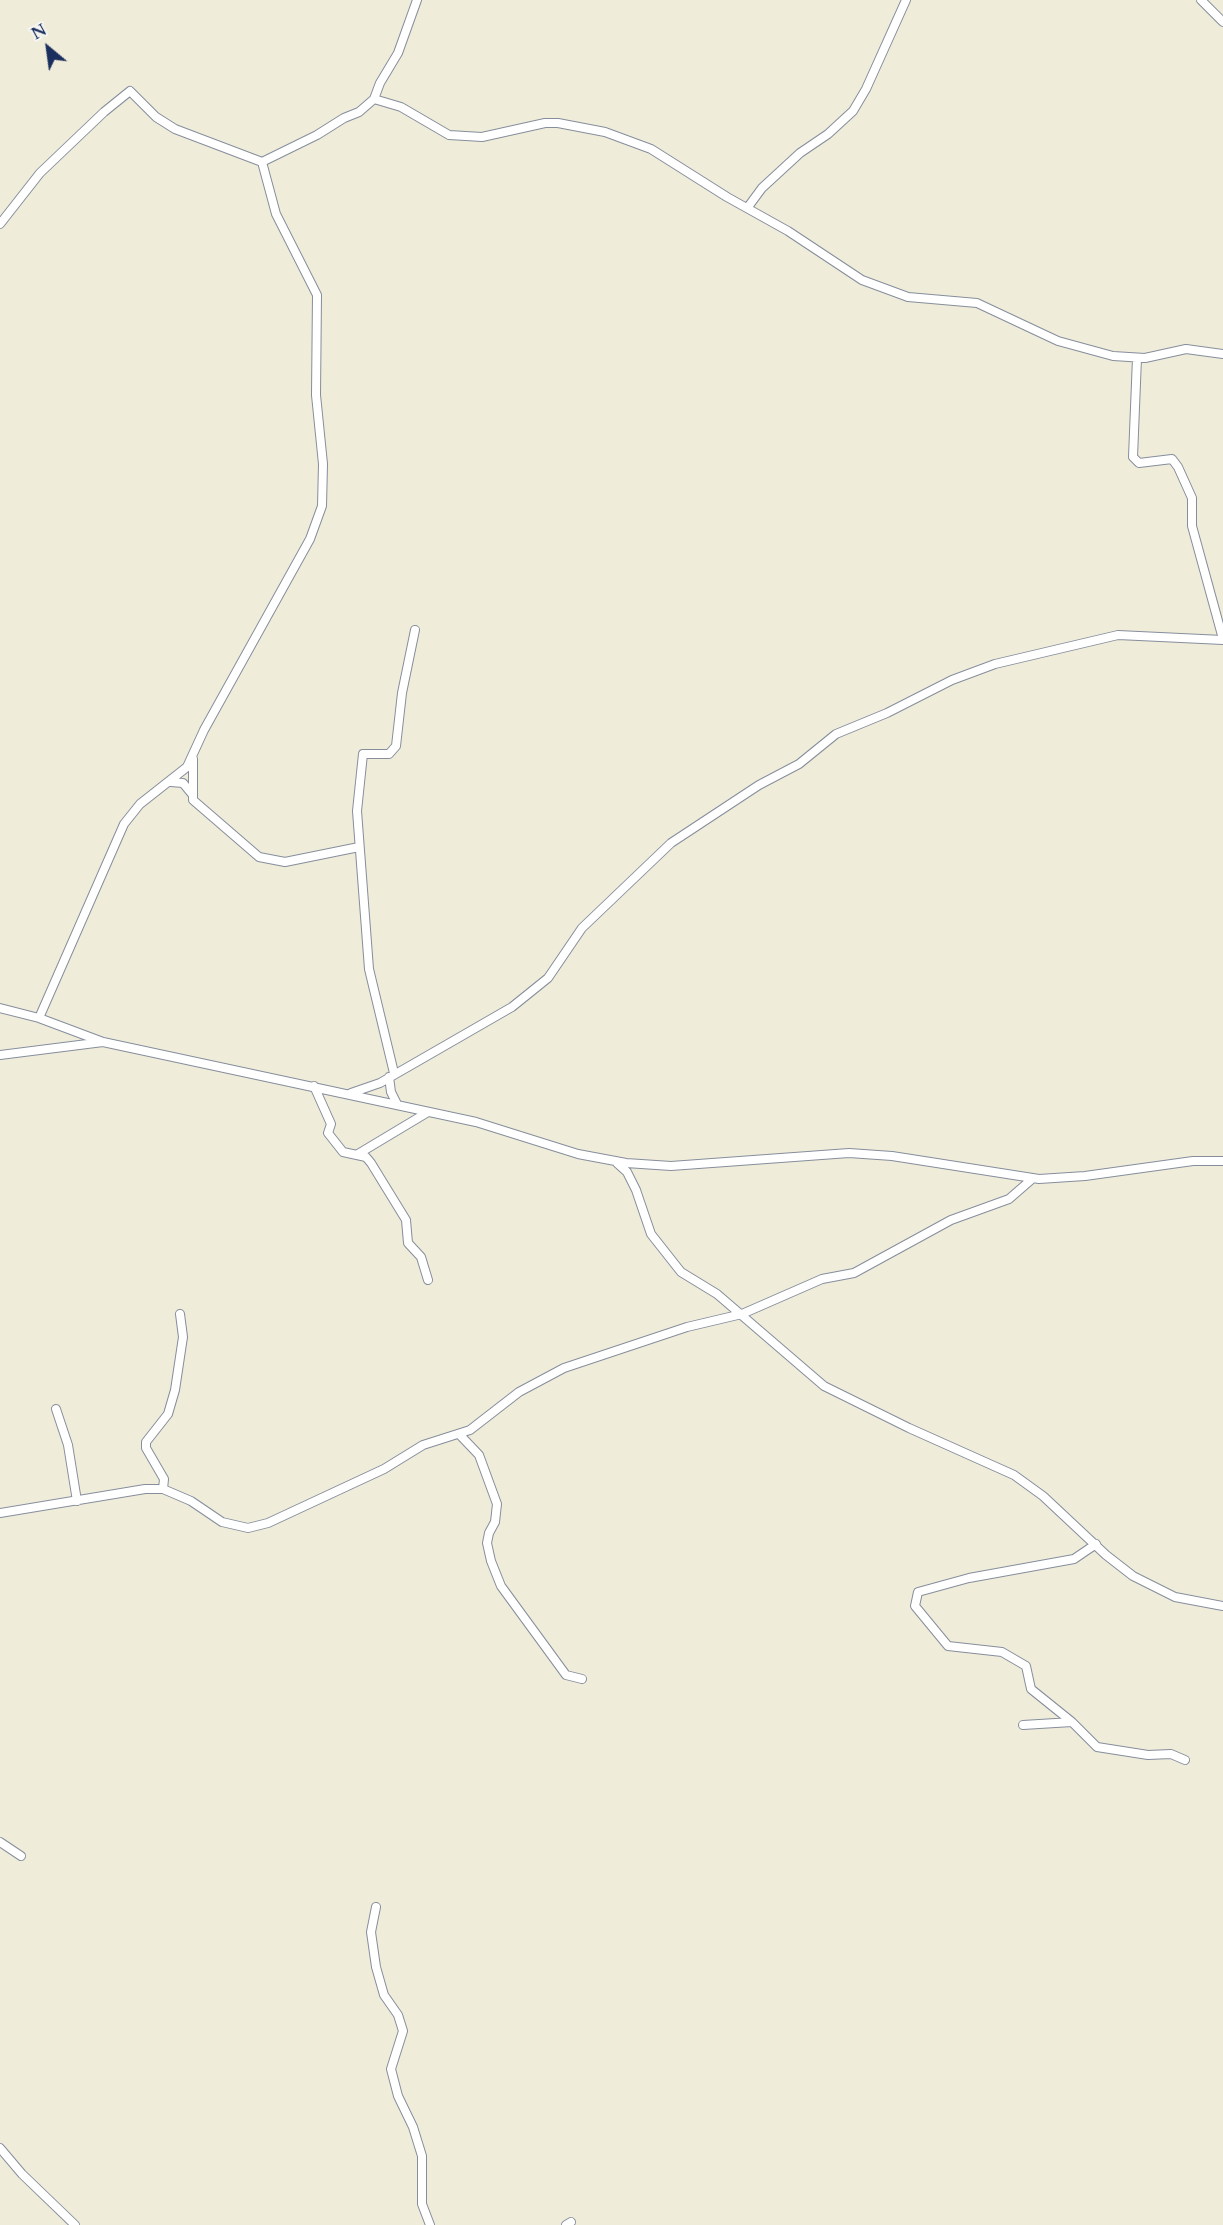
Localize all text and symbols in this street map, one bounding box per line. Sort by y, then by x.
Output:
north arrow [18,18,78,78]
text: N [28,19,51,45]

